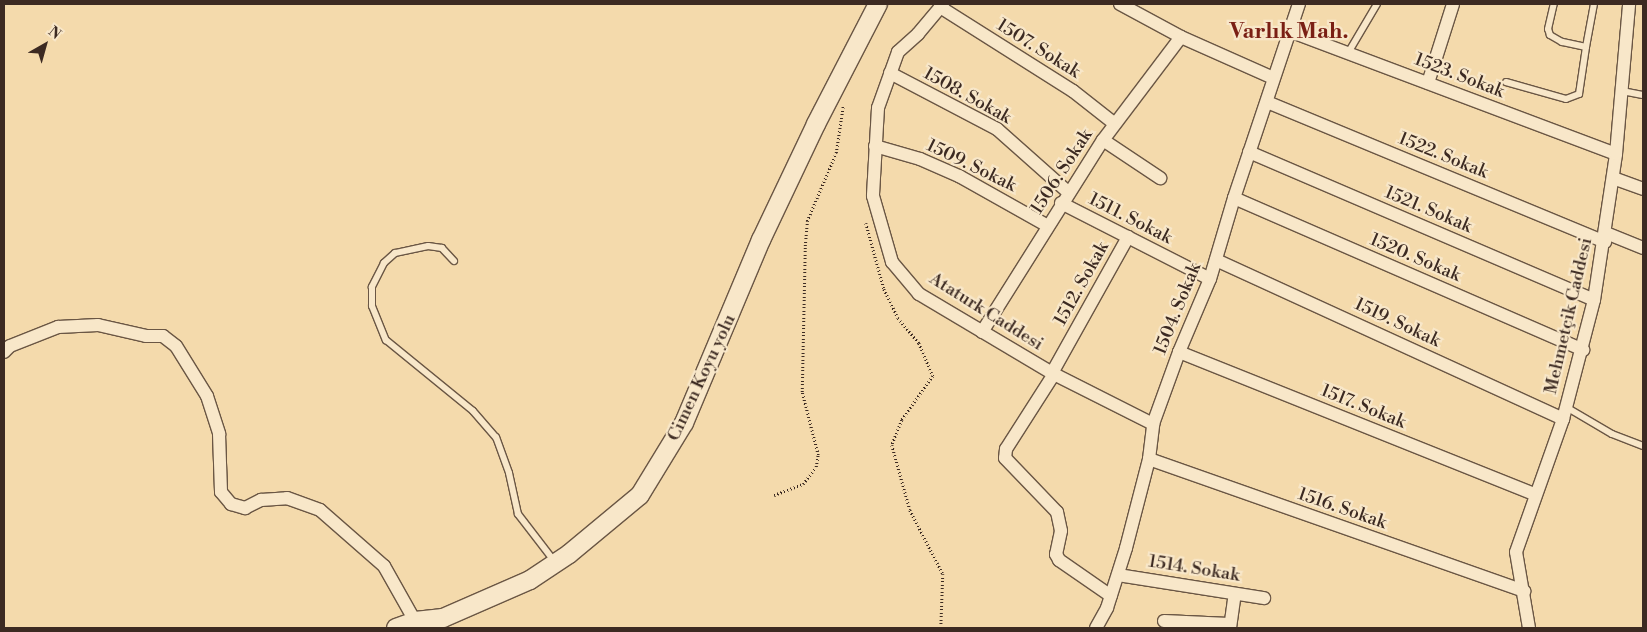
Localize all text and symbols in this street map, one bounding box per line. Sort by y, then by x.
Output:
street label: 1507. Sokak [992,15,1084,83]
district label: Varlık Mah. [1230,19,1348,45]
north arrow [20,20,70,70]
text: N [44,23,64,44]
street label: 1523. Sokak [1411,49,1507,103]
street label: 1508. Sokak [919,63,1015,129]
street label: 1506. Sokak [1026,125,1098,219]
street label: 1522. Sokak [1395,128,1491,184]
street label: 1509. Sokak [923,135,1019,197]
street label: 1521. Sokak [1381,182,1475,238]
street label: 1511. Sokak [1085,189,1175,249]
street label: 1520. Sokak [1366,229,1464,287]
street label: Mehmetçik Caddesi [1541,236,1597,396]
street label: 1512. Sokak [1050,238,1114,330]
street label: 1504. Sokak [1150,260,1206,358]
street label: Ataturk Caddesi [925,268,1047,356]
street label: 1519. Sokak [1351,294,1443,352]
street label: Cimen Koyu yolu [663,311,741,445]
street label: 1517. Sokak [1317,380,1409,434]
street label: 1516. Sokak [1295,484,1389,534]
street label: 1514. Sokak [1147,551,1241,587]

